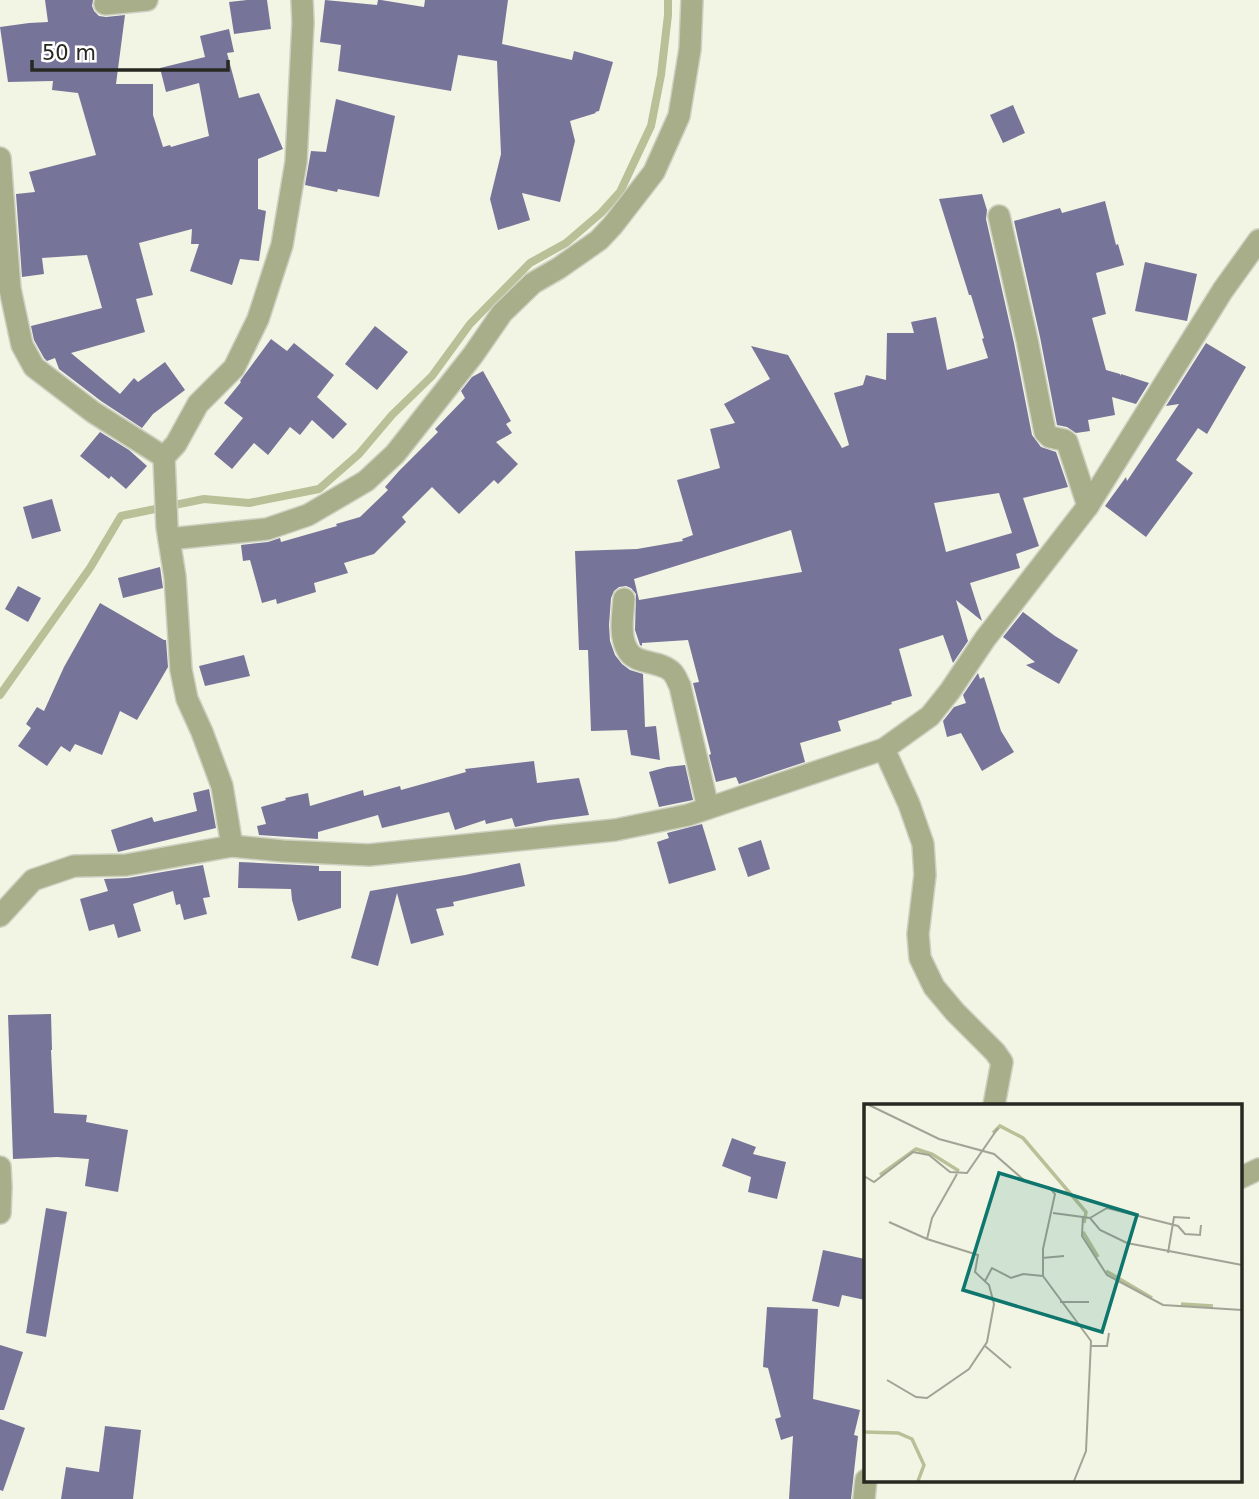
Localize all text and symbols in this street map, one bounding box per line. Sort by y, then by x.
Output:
scale bar [32,28,228,72]
text: 50 m [42,41,96,65]
inset map [864,1104,1242,1482]

